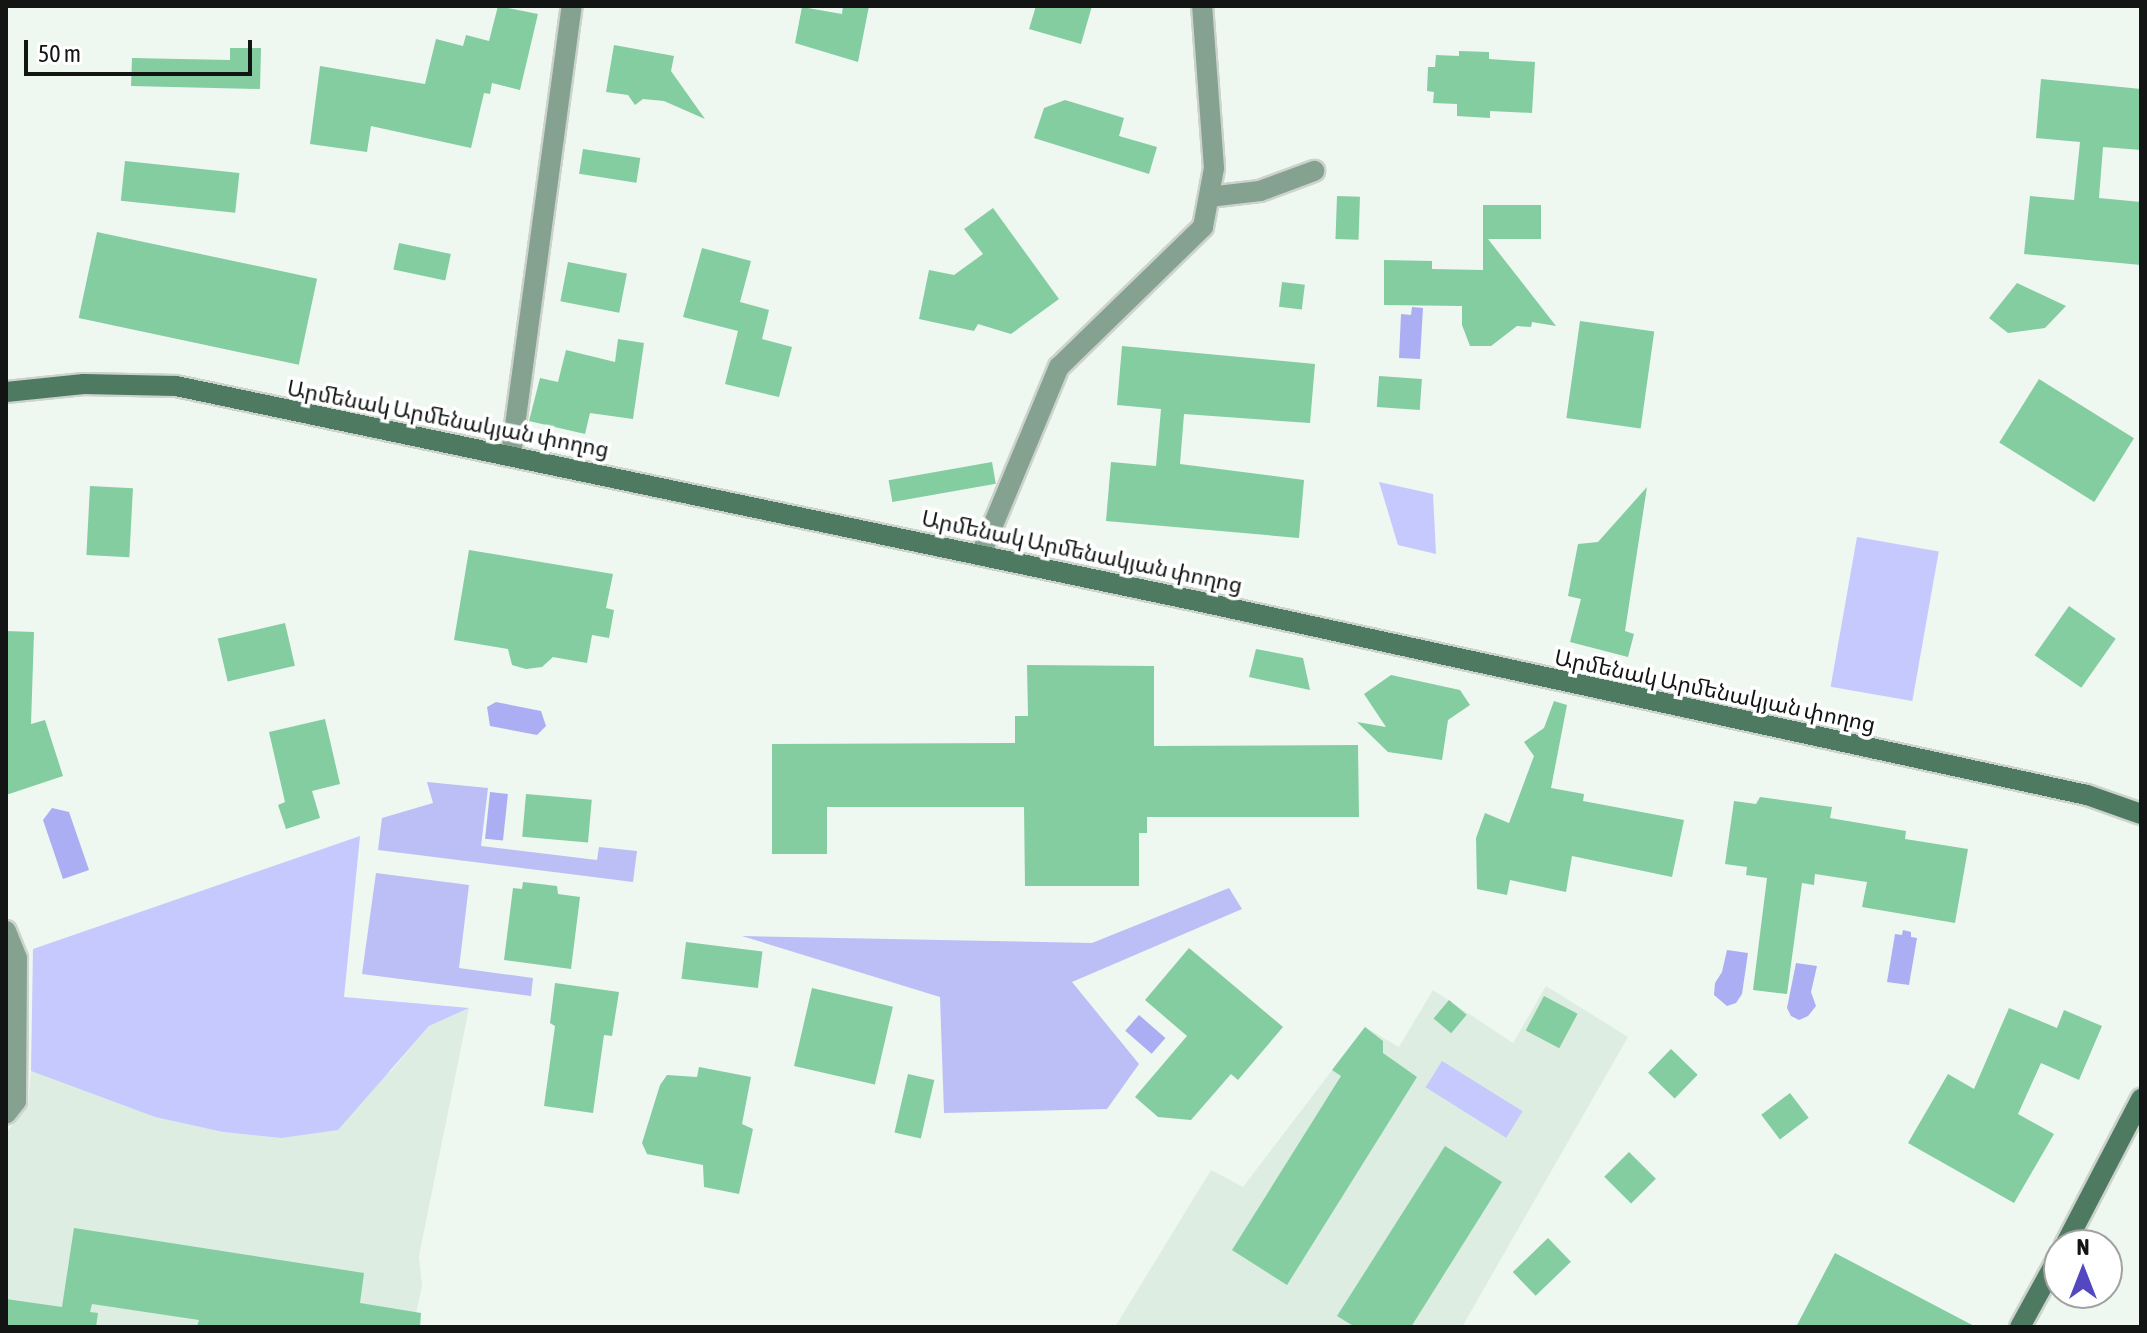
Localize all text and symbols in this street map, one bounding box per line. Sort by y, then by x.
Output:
scale bar [28,24,256,74]
text: 50 m [38,40,81,67]
street label: Արմենակ Արմենակյան փողոց [285,375,611,463]
street label: Արմենակ Արմենակյան փողոց [919,505,1245,599]
street label: Արմենակ Արմենակյան փողոց [1552,644,1878,738]
north arrow [2043,1229,2123,1309]
text: N [2077,1234,2089,1260]

